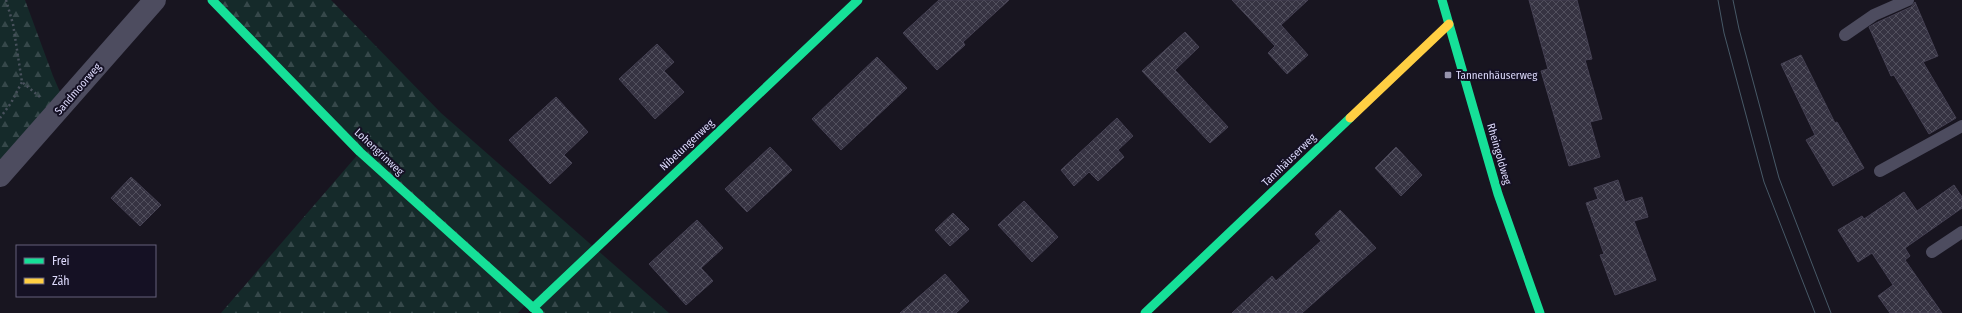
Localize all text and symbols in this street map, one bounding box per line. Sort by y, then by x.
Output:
street label: Sandmoorweg [52,60,105,117]
place label: Tannenhäuserweg [1456,69,1538,82]
marker: Tannenhäuserweg [1443,70,1453,80]
street label: Nibelungenweg [657,116,717,173]
street label: Rheingoldweg [1484,122,1514,187]
street label: Lohengrinweg [352,126,407,179]
street label: Tannhäuserweg [1259,130,1319,189]
legend [16,245,156,297]
text: Frei [52,254,70,268]
text: Zäh [52,274,70,288]

